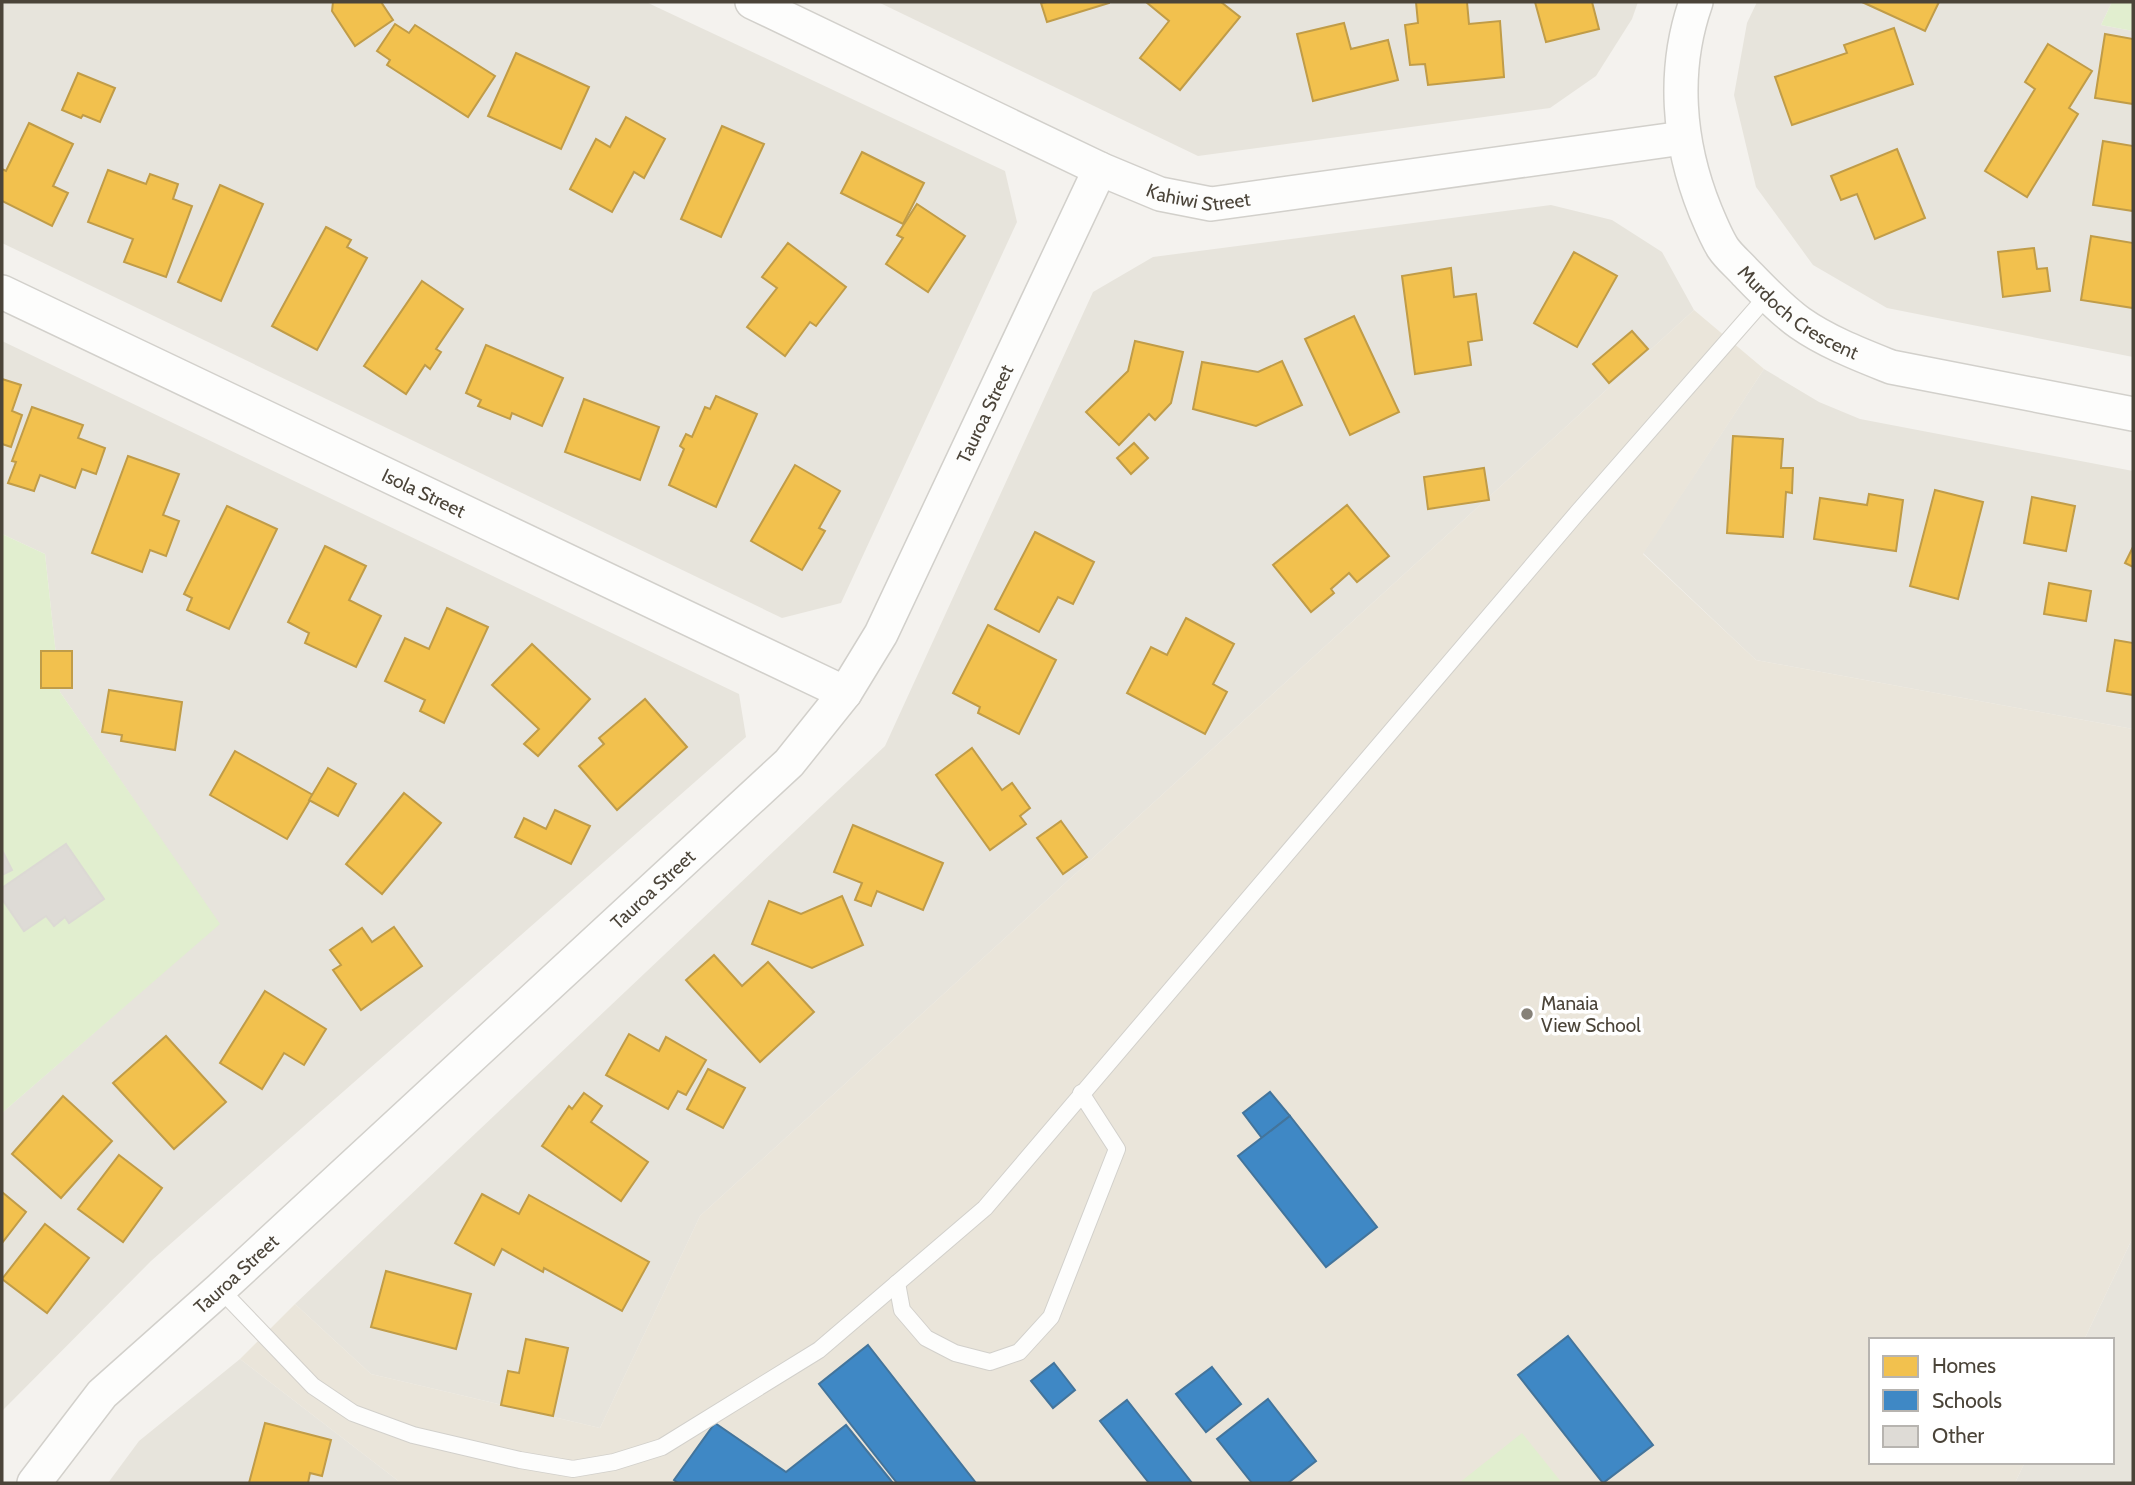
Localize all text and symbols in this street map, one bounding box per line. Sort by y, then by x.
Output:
street label: Kahiwi Street [1143,178,1252,216]
street label: Murdoch Crescent [1733,260,1863,364]
street label: Tauroa Street [952,360,1018,467]
street label: Isola Street [378,463,470,523]
street label: Tauroa Street [606,844,700,934]
place label: Manaia View School [1541,992,1641,1037]
marker: Manaia View School [1519,1006,1535,1022]
street label: Tauroa Street [189,1229,284,1318]
legend [1869,1338,2114,1464]
text: Homes [1932,1353,1996,1378]
text: Schools [1932,1388,2002,1413]
text: Other [1932,1423,1984,1448]

